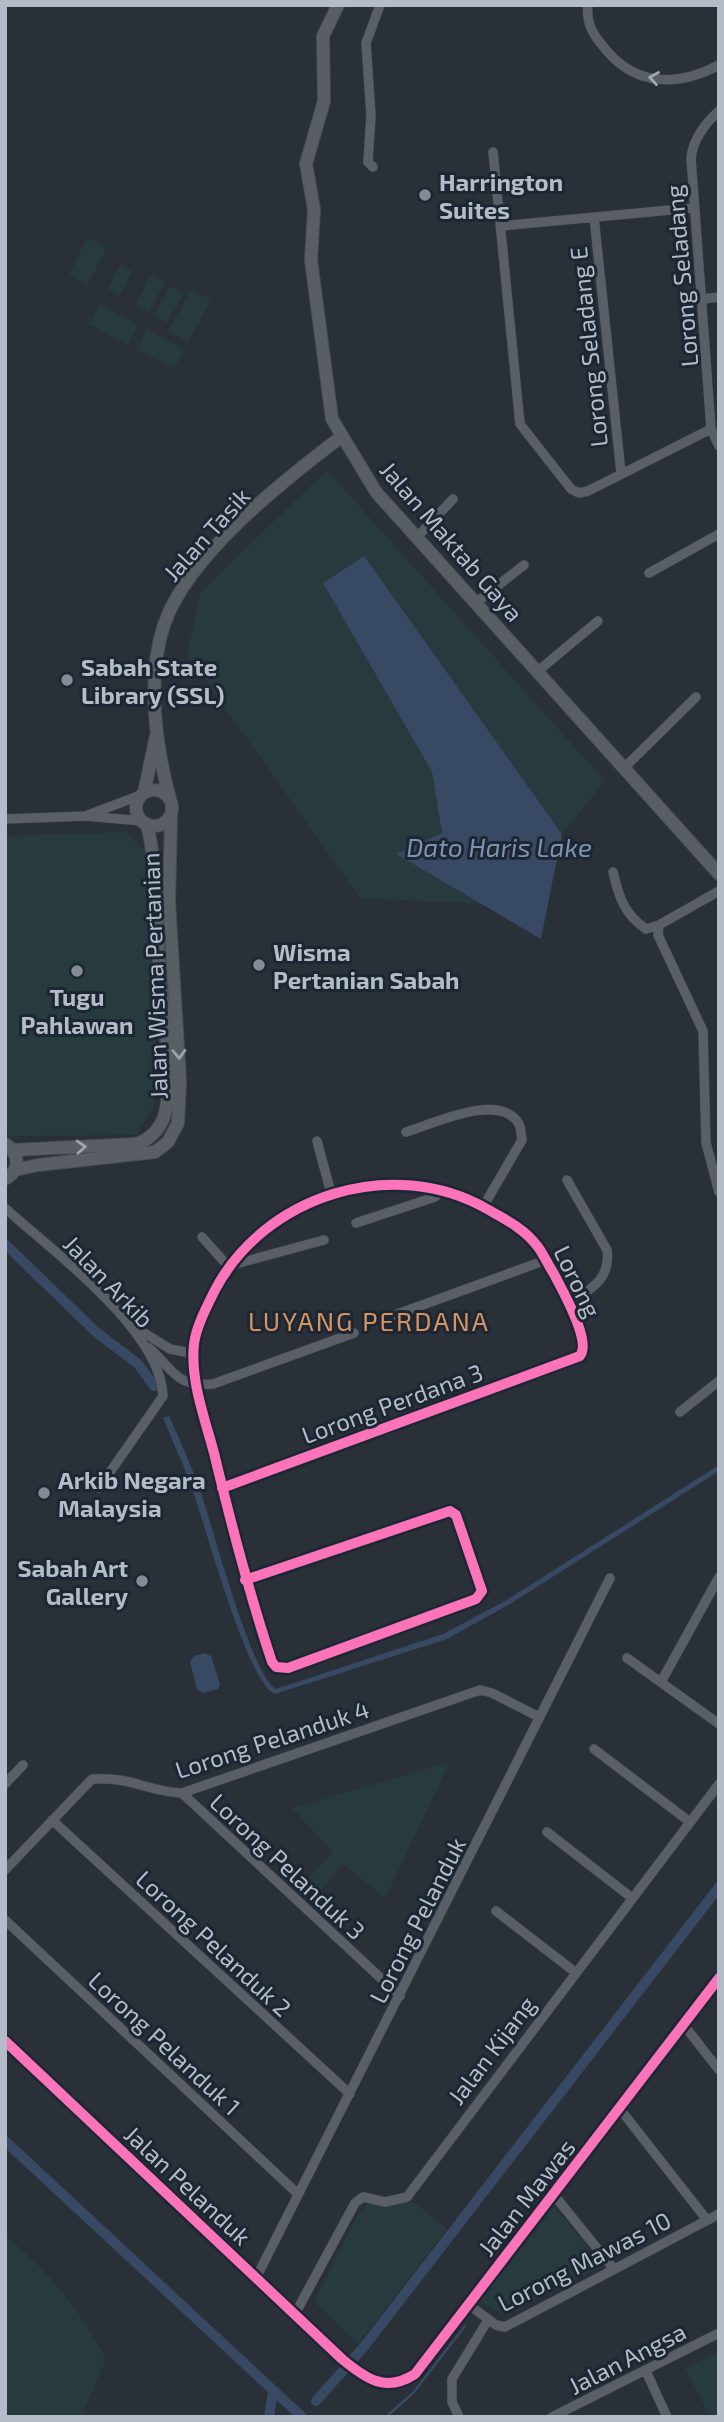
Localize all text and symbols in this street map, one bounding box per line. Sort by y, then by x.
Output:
one-way arrow [648,71,660,86]
place label: Harrington Suites [439,167,563,224]
street label: Lorong Seladang [659,184,703,368]
marker: Harrington Suites [417,187,433,203]
street label: Lorong Seladang E [563,245,613,449]
street label: Jalan Maktab Gaya [375,455,529,627]
street label: Jalan Tasik [157,481,255,587]
place label: Sabah State Library (SSL) [81,652,225,709]
marker: Sabah State Library (SSL) [59,672,75,688]
water label: Dato Haris Lake [406,831,592,862]
street label: Jalan Wisma Pertanian [135,852,173,1100]
place label: Wisma Pertanian Sabah [273,937,460,994]
marker: Wisma Pertanian Sabah [251,957,267,973]
marker: Tugu Pahlawan [69,963,85,979]
place label: Tugu Pahlawan [21,982,133,1039]
one-way arrow [171,1049,186,1060]
one-way arrow [76,1139,87,1154]
street label: Jalan Arkib [58,1229,160,1333]
street label: Lorong [548,1240,608,1322]
district label: LUYANG PERDANA [248,1305,490,1336]
street label: Lorong Perdana 3 [297,1357,487,1449]
place label: Arkib Negara Malaysia [58,1465,206,1522]
marker: Arkib Negara Malaysia [36,1485,52,1501]
place label: Sabah Art Gallery [18,1553,128,1610]
marker: Sabah Art Gallery [134,1573,150,1589]
street label: Lorong Pelanduk 4 [171,1694,373,1784]
street label: Lorong Pelanduk 3 [205,1787,371,1945]
street label: Lorong Pelanduk [363,1832,471,2008]
street label: Lorong Pelanduk 2 [131,1864,297,2022]
street label: Lorong Pelanduk 1 [83,1965,247,2121]
street label: Jalan Kijang [441,1990,541,2110]
street label: Jalan Pelanduk [119,2119,257,2251]
street label: Jalan Mawas [471,2133,581,2261]
street label: Lorong Mawas 10 [493,2205,675,2317]
street label: Jalan Angsa [563,2316,691,2400]

